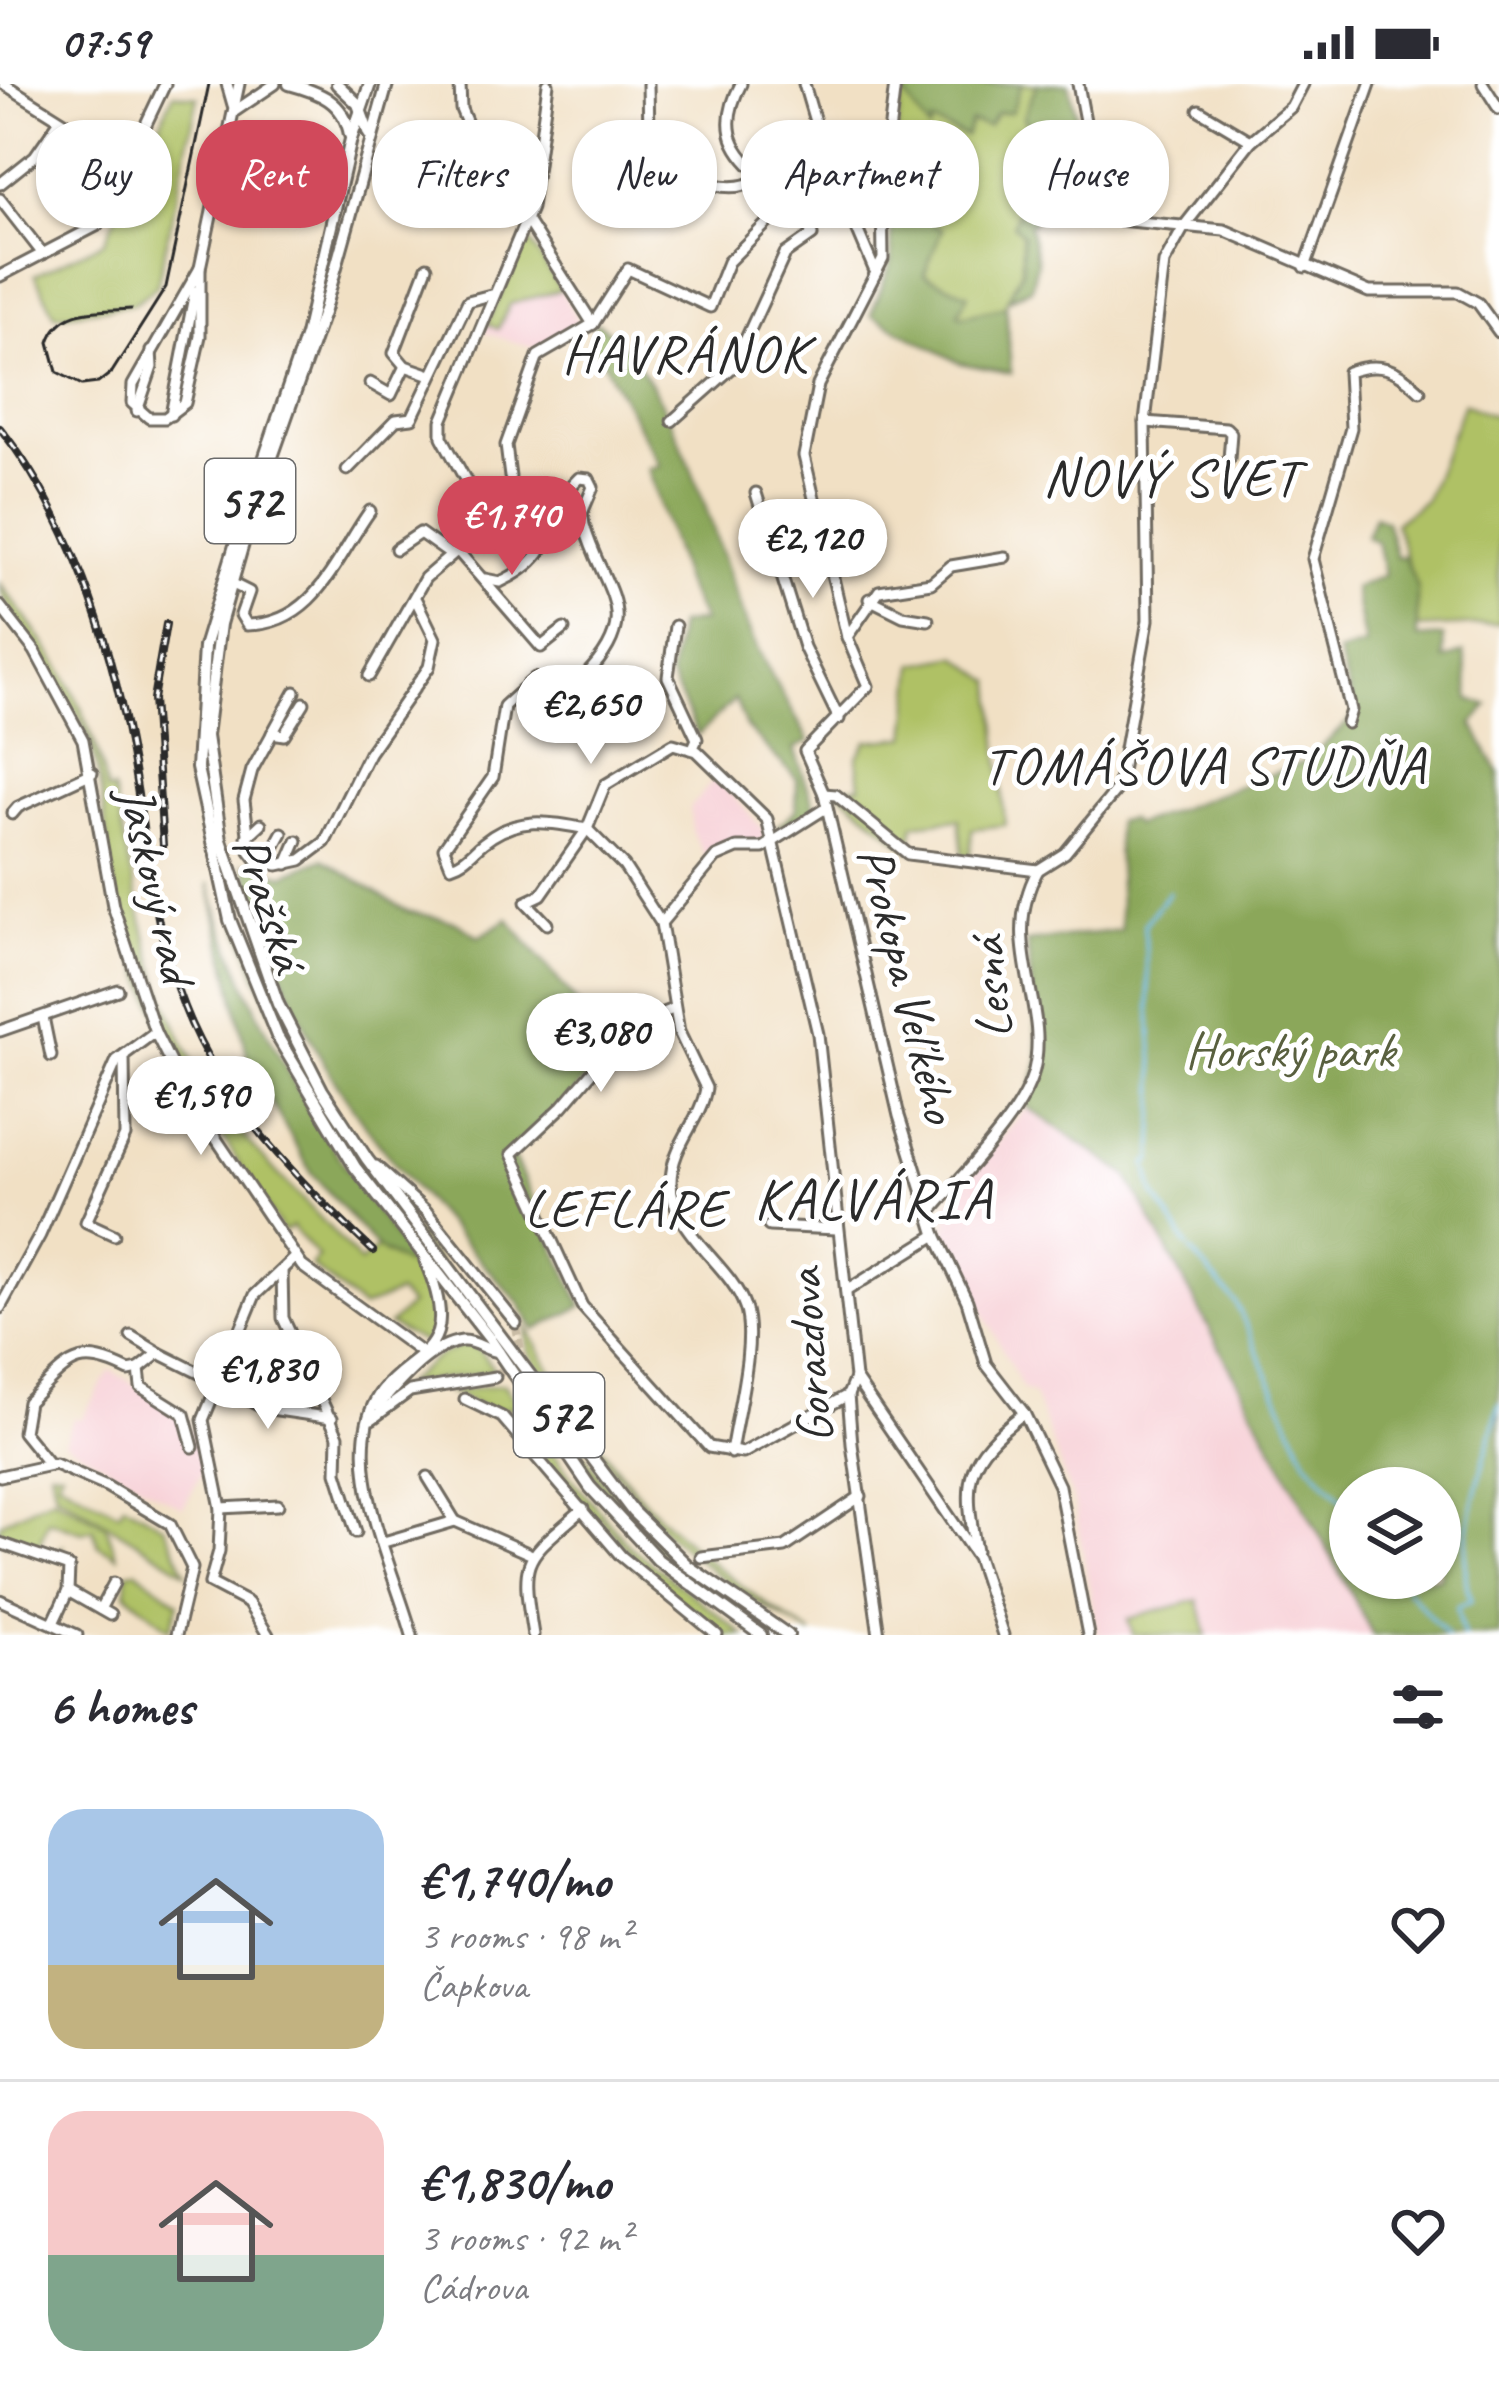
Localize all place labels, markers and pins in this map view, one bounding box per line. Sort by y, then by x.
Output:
pin: €1,740 [414,476,610,578]
pin: €2,120 [715,499,911,601]
pin: €2,650 [493,665,689,767]
pin: €3,080 [503,993,699,1095]
pin: €1,590 [103,1056,299,1158]
pin: €1,830 [170,1330,366,1432]

